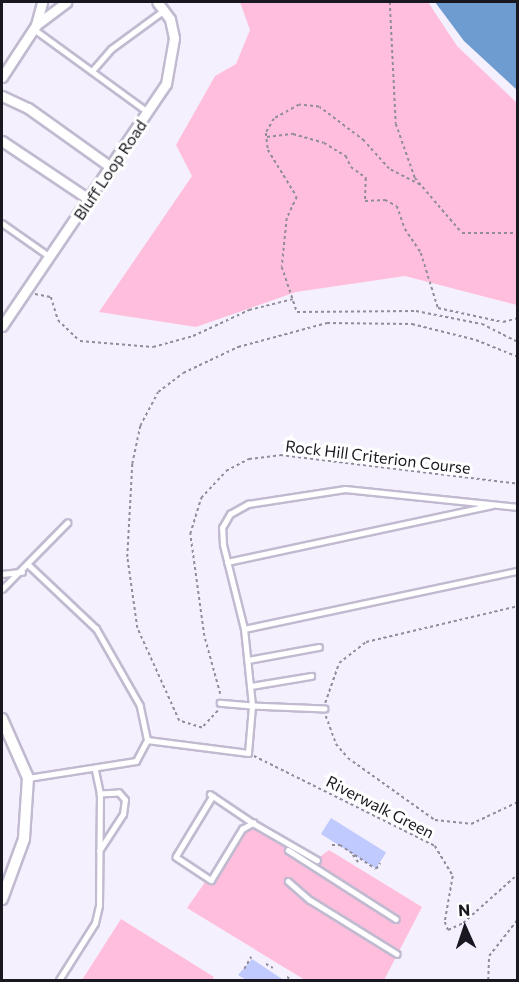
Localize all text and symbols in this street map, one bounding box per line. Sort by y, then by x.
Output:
street label: Bluff Loop Road [69,116,151,224]
street label: Rock Hill Criterion Course [284,436,472,478]
street label: Riverwalk Green [323,772,437,842]
north arrow [435,898,495,958]
text: N [458,900,471,919]

